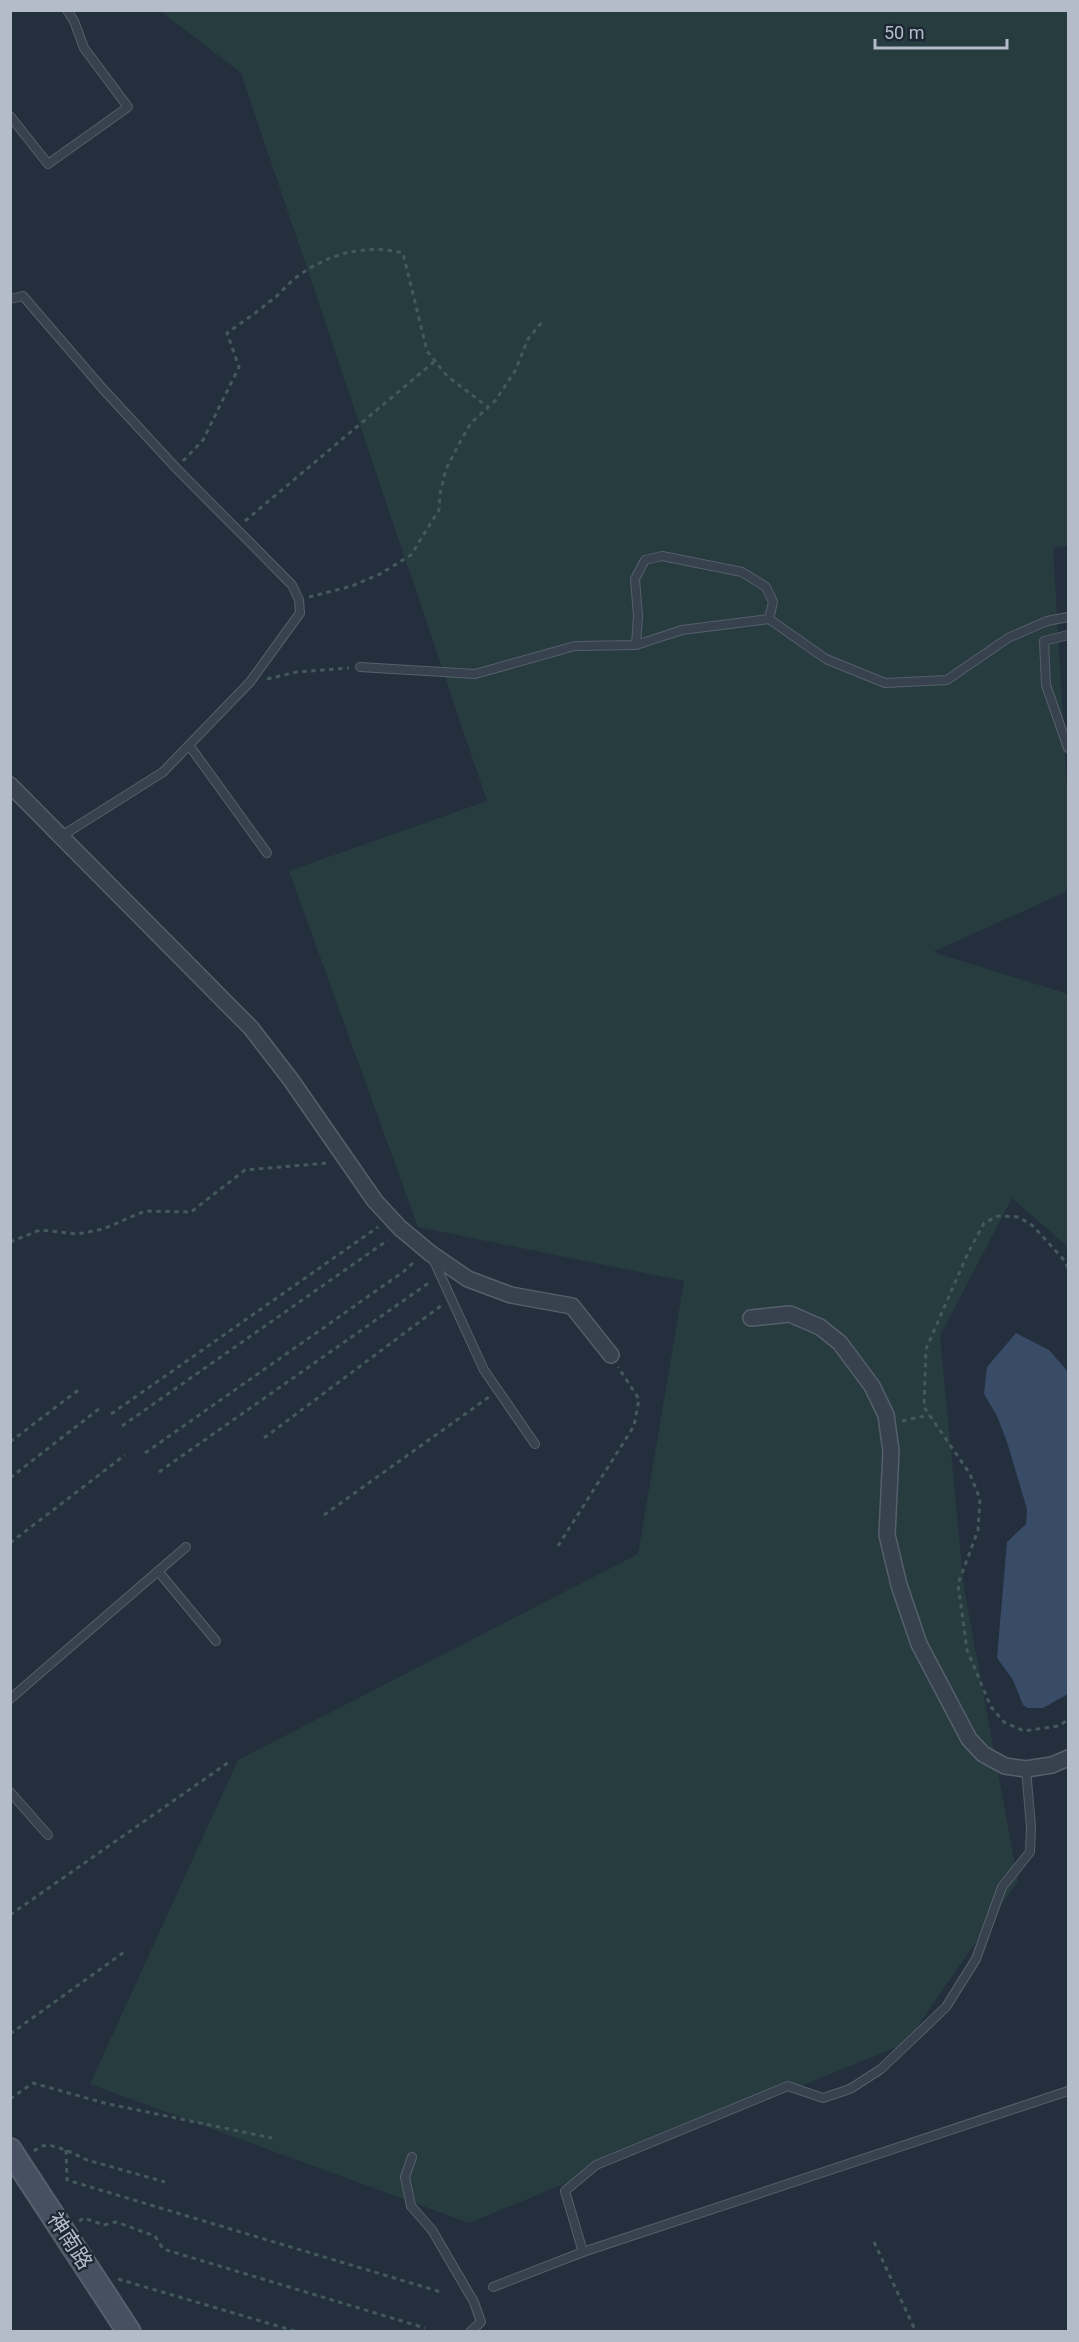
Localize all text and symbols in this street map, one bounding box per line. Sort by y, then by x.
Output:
scale bar [875,12,1007,50]
text: 50 m [884,22,924,43]
street label: 神南路 [43,2208,97,2274]

